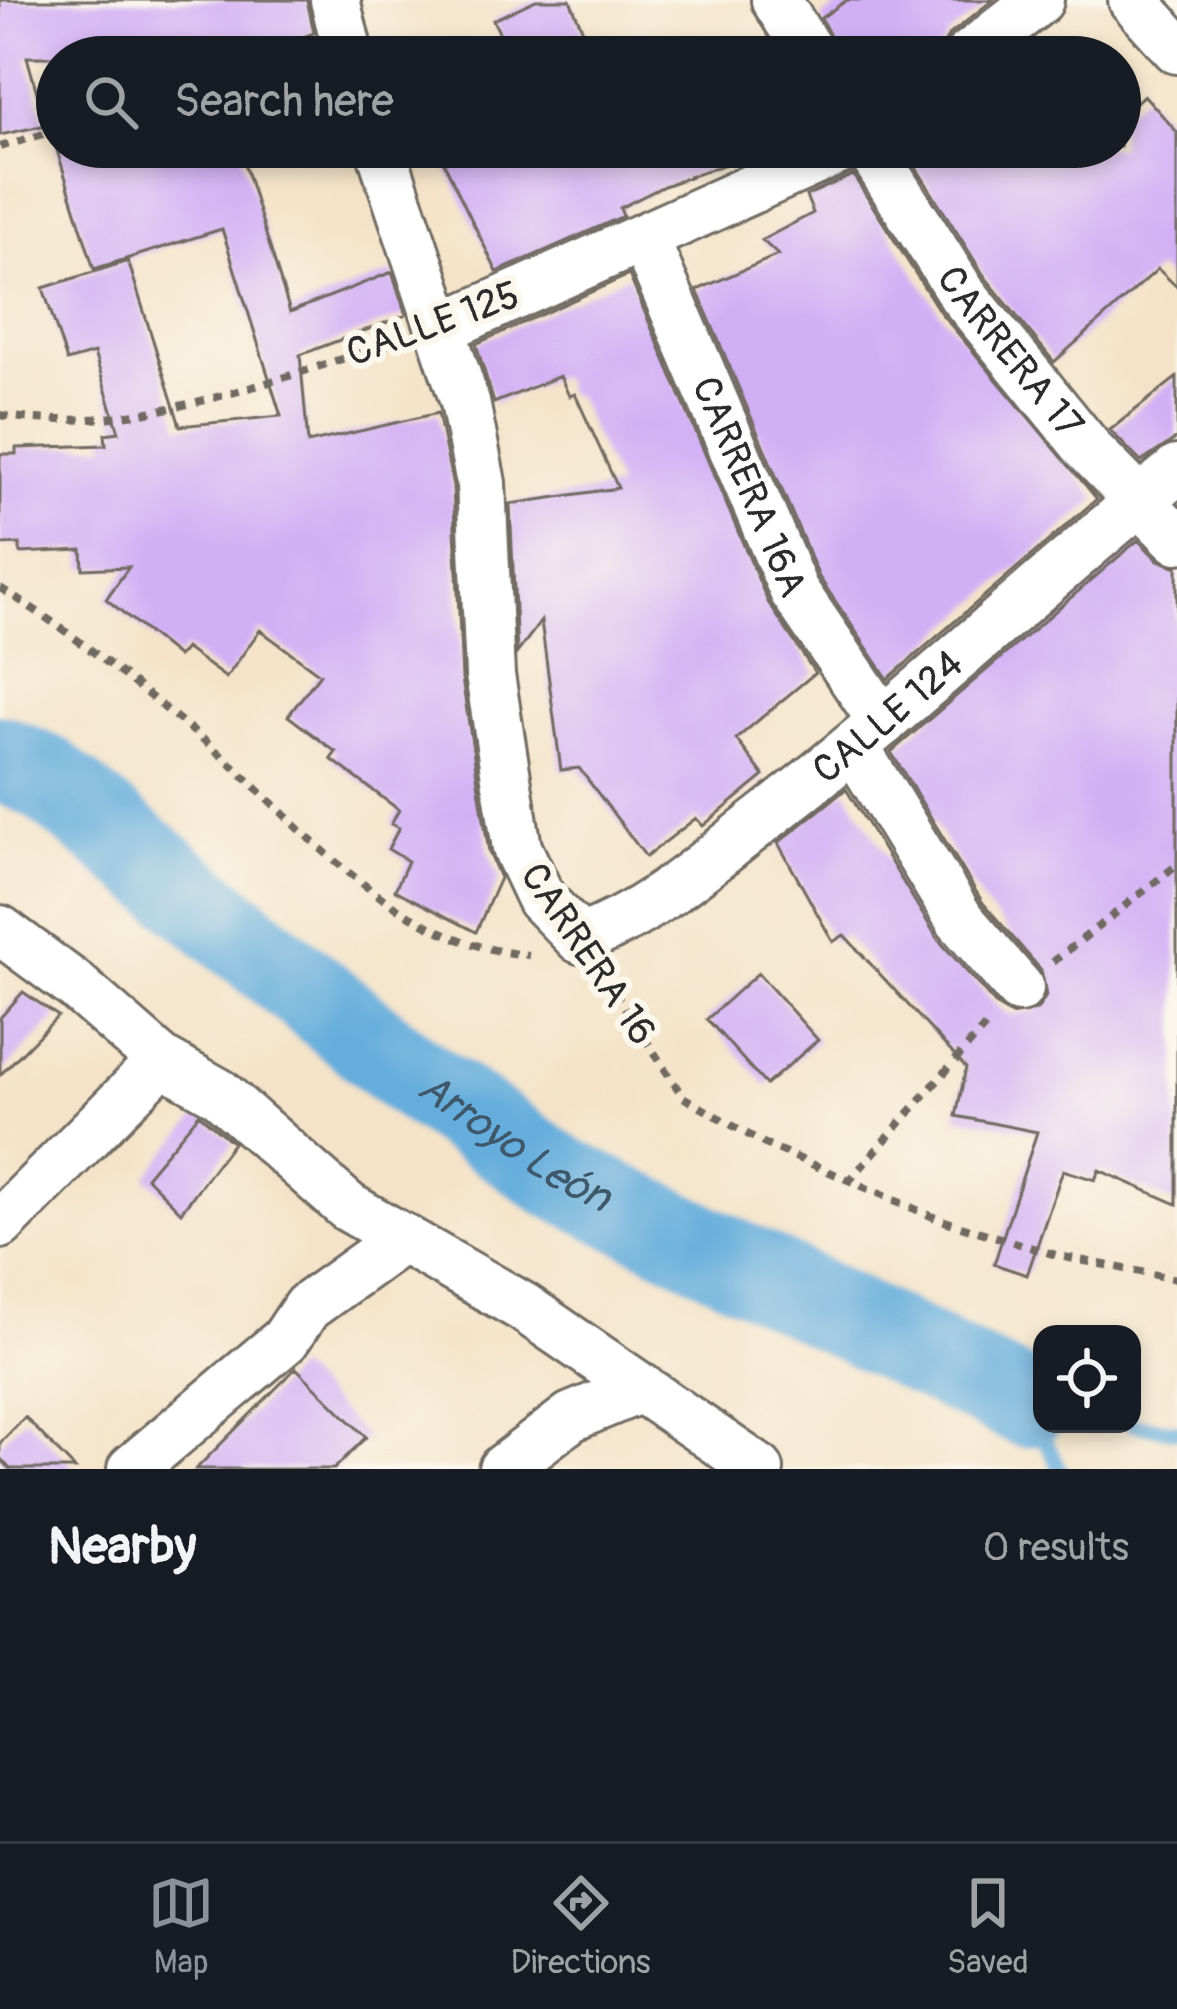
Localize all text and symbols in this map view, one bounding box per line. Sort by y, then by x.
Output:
search box [36,36,1141,168]
icon: search [78,69,144,135]
text: Search here [174,74,394,130]
street label: CARRERA 17 [926,257,1094,448]
street label: CALLE 125 [340,270,526,378]
street label: CARRERA 16A [681,369,818,604]
street label: CALLE 124 [803,639,973,794]
street label: CARRERA 16 [509,854,667,1054]
water label: Arroyo León [408,1062,621,1225]
map controls [1033,1325,1141,1433]
button: locate [1033,1325,1141,1433]
text: Nearby [48,1515,196,1579]
text: 0 results [983,1523,1129,1572]
tab: Map [148,1870,214,1983]
tab: Directions [511,1870,651,1983]
tab: Saved [947,1870,1029,1983]

